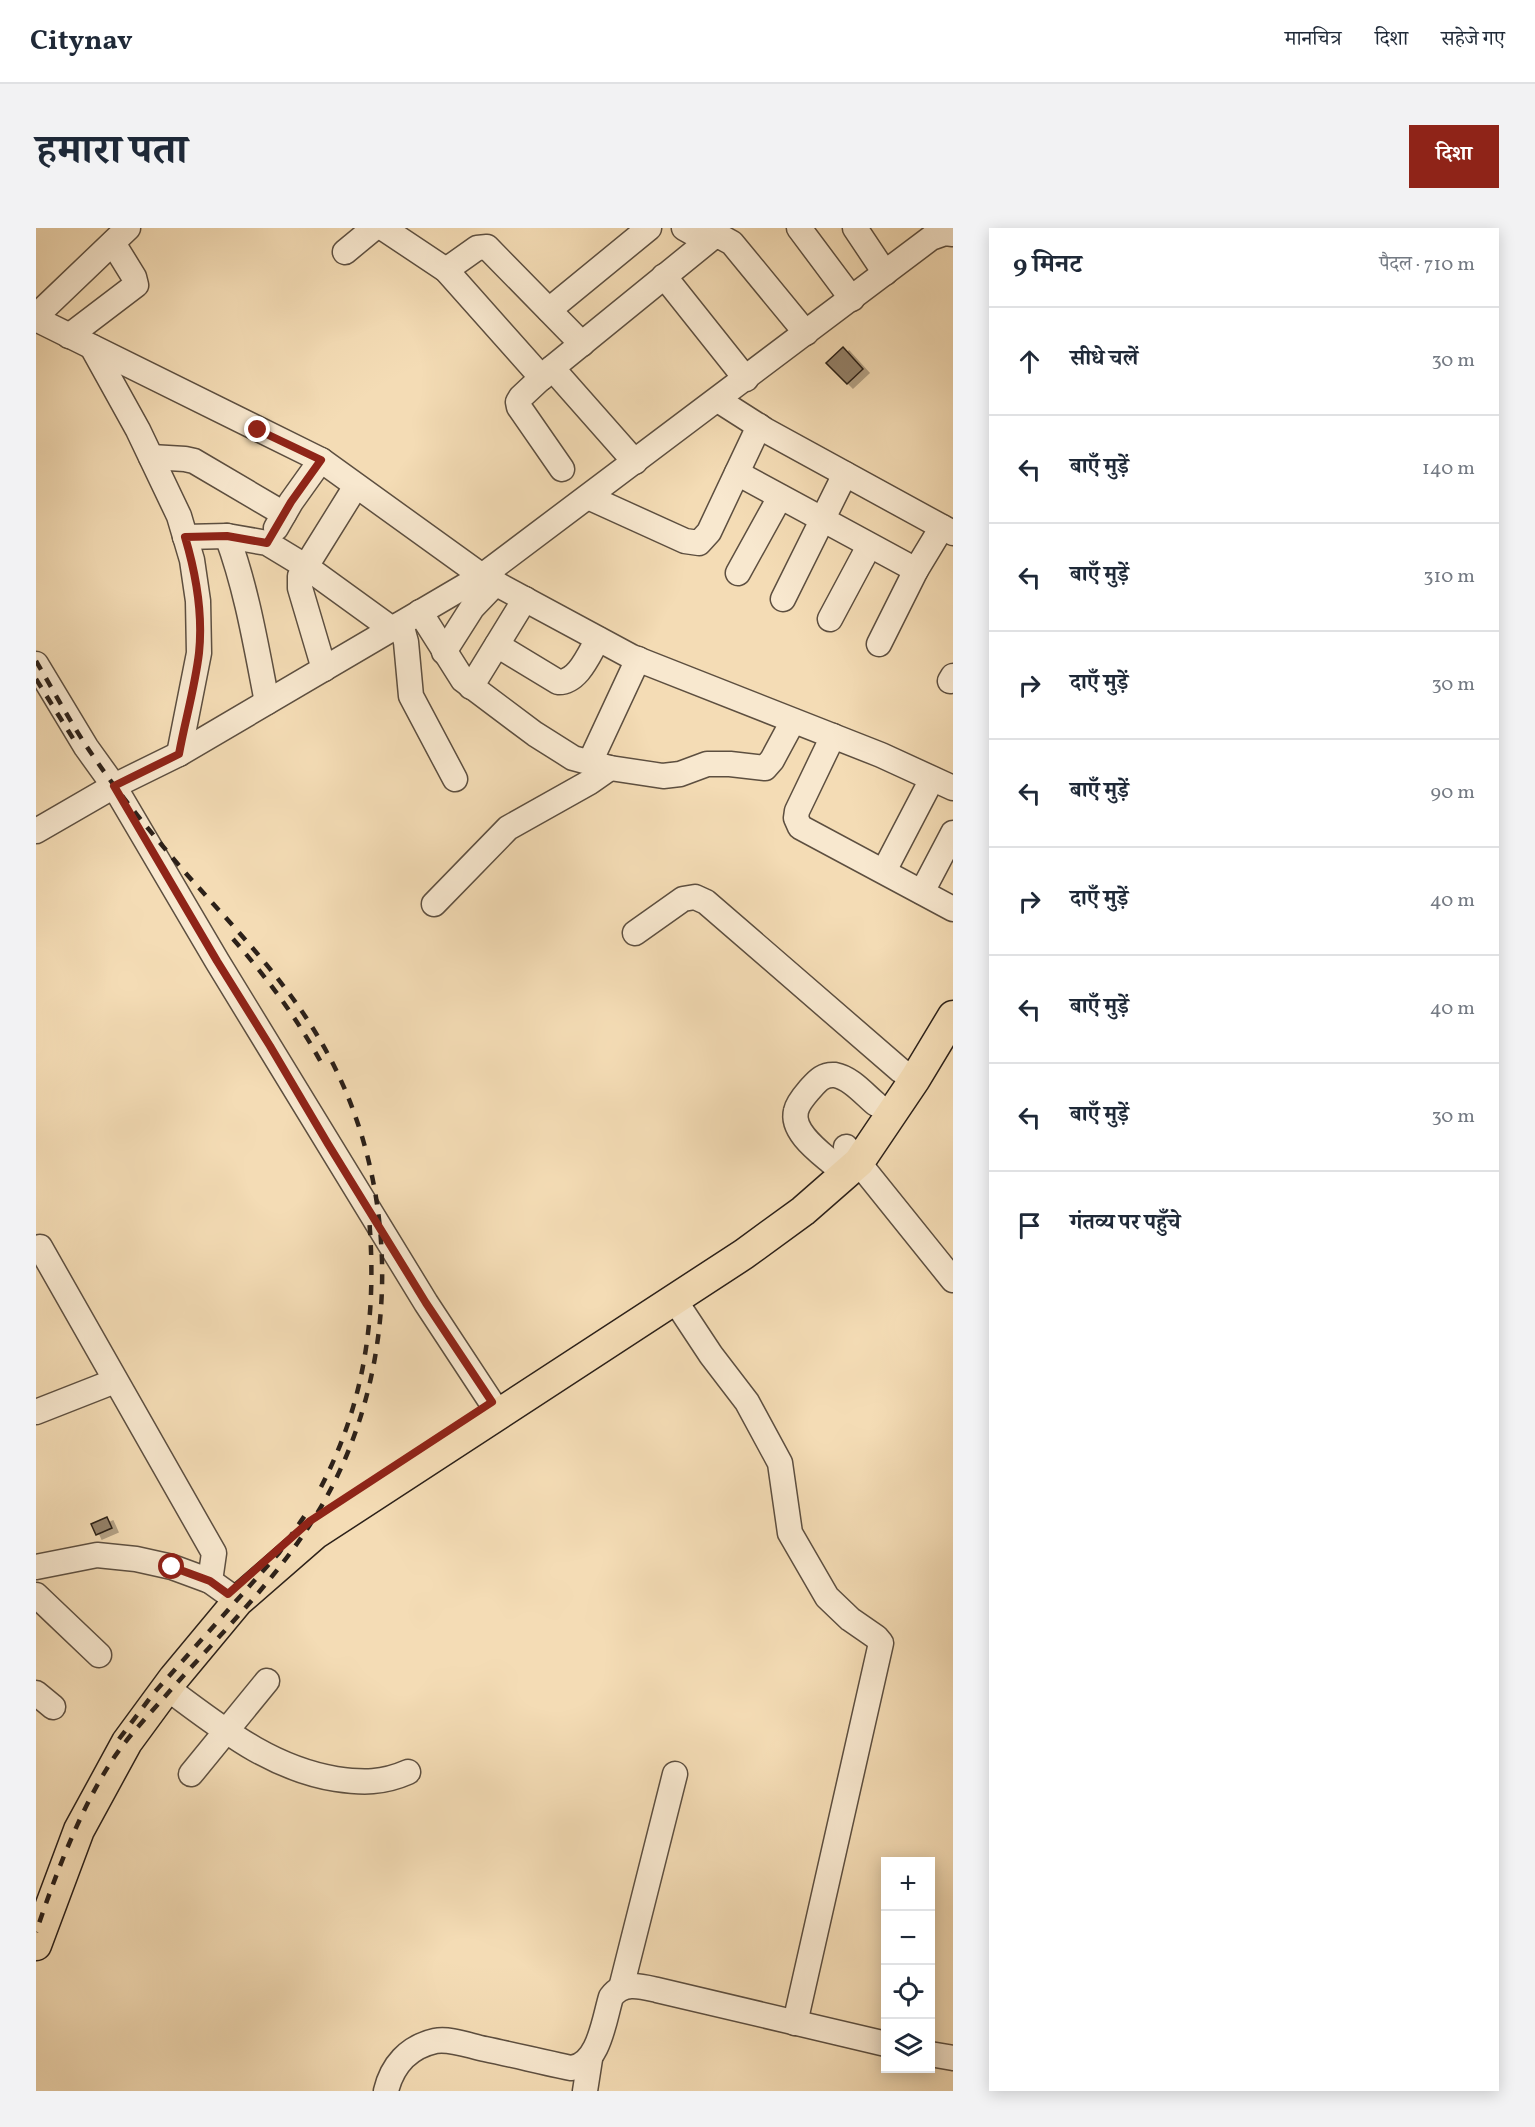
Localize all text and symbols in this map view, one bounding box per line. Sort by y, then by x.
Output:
text: Citynav [30,22,133,61]
text: मानचित्र [1285,25,1342,54]
text: दिशा [1375,25,1408,54]
text: सहेजे गए [1441,25,1505,54]
text: हमारा पता [36,123,187,182]
button: दिशा [1409,125,1499,188]
text: 9 मिनट [1013,247,1082,283]
text: पैदल · 710 m [1379,251,1475,279]
text: सीधे चलें [1070,344,1138,375]
icon: ahead [1013,345,1046,378]
text: 30 m [1431,347,1475,375]
route end [244,416,270,442]
text: बाएँ मुड़ें [1070,452,1129,483]
icon: left [1013,453,1046,486]
text: 140 m [1422,455,1475,483]
text: बाएँ मुड़ें [1070,560,1129,591]
icon: left [1013,561,1046,594]
text: 310 m [1423,563,1475,591]
text: दाएँ मुड़ें [1070,668,1128,699]
icon: right [1013,669,1046,702]
text: 30 m [1431,671,1475,699]
text: बाएँ मुड़ें [1070,776,1129,807]
icon: left [1013,777,1046,810]
text: 90 m [1431,779,1475,807]
text: दाएँ मुड़ें [1070,884,1128,915]
icon: right [1013,885,1046,918]
text: 40 m [1430,887,1475,915]
text: बाएँ मुड़ें [1070,992,1129,1023]
icon: left [1013,993,1046,1026]
text: 40 m [1430,995,1475,1023]
text: बाएँ मुड़ें [1070,1100,1129,1131]
icon: left [1013,1101,1046,1134]
text: 30 m [1431,1103,1475,1131]
text: गंतव्य पर पहुँचे [1070,1208,1181,1239]
icon: arrive [1013,1209,1046,1242]
route start [158,1553,184,1579]
map controls [881,1857,935,2073]
button: + [881,1857,935,1911]
button: − [881,1911,935,1965]
button: locate [881,1965,935,2019]
button: layers [881,2019,935,2073]

